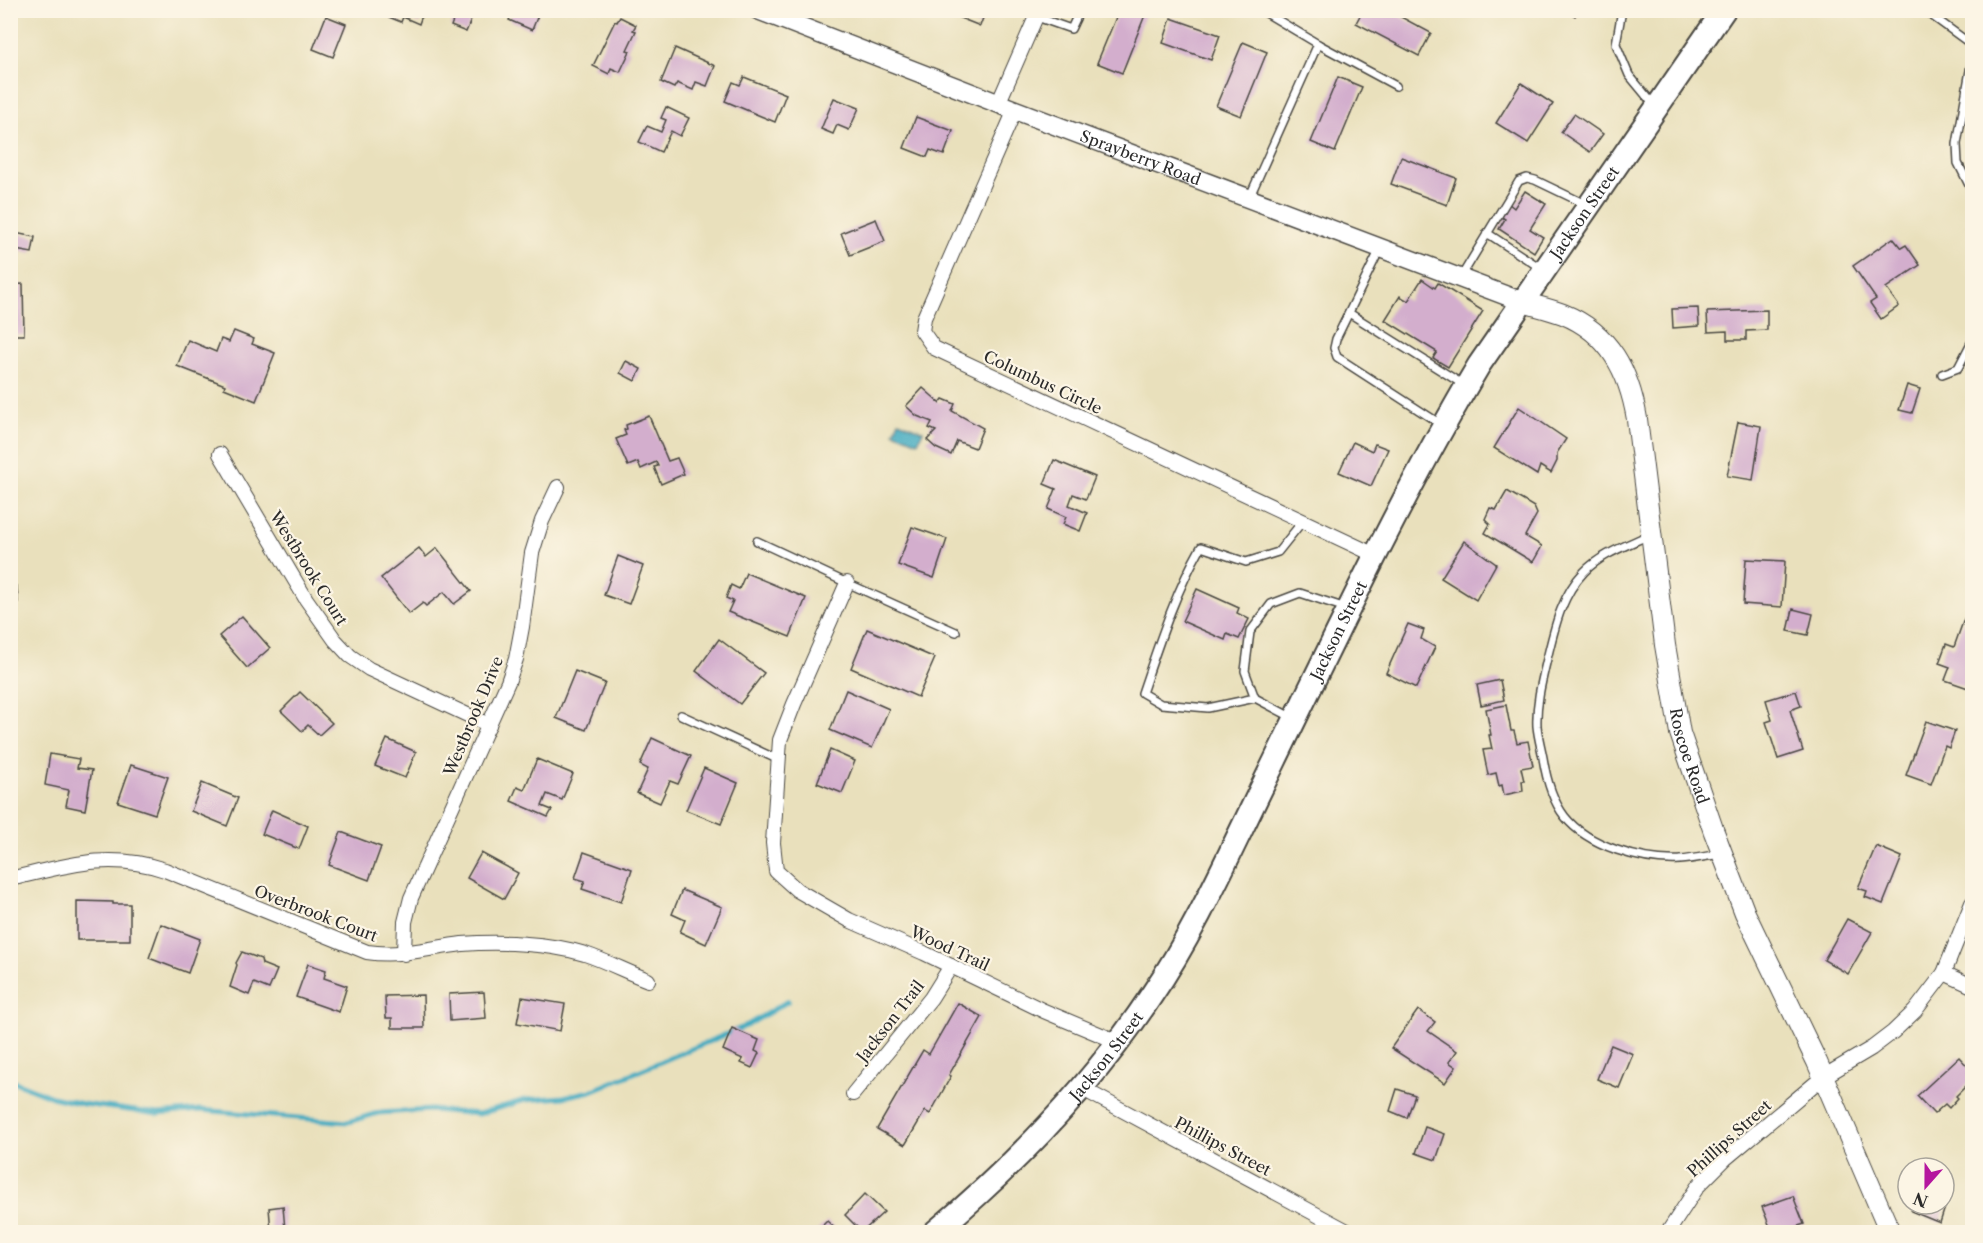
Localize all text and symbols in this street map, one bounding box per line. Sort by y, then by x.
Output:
street label: Sprayberry Road [1077,126,1204,189]
street label: Jackson Street [1544,162,1623,265]
street label: Columbus Circle [981,346,1105,418]
street label: Westbrook Court [265,506,352,629]
street label: Jackson Street [1304,577,1371,686]
street label: Westbrook Drive [438,653,507,780]
street label: Roscoe Road [1666,706,1714,807]
street label: Overbrook Court [251,880,381,946]
street label: Wood Trail [906,921,993,975]
street label: Jackson Trail [850,976,928,1068]
street label: Jackson Street [1063,1007,1148,1107]
street label: Phillips Street [1683,1095,1775,1181]
street label: Phillips Street [1171,1112,1275,1180]
north arrow [1896,1156,1956,1216]
text: N [1910,1188,1931,1212]

